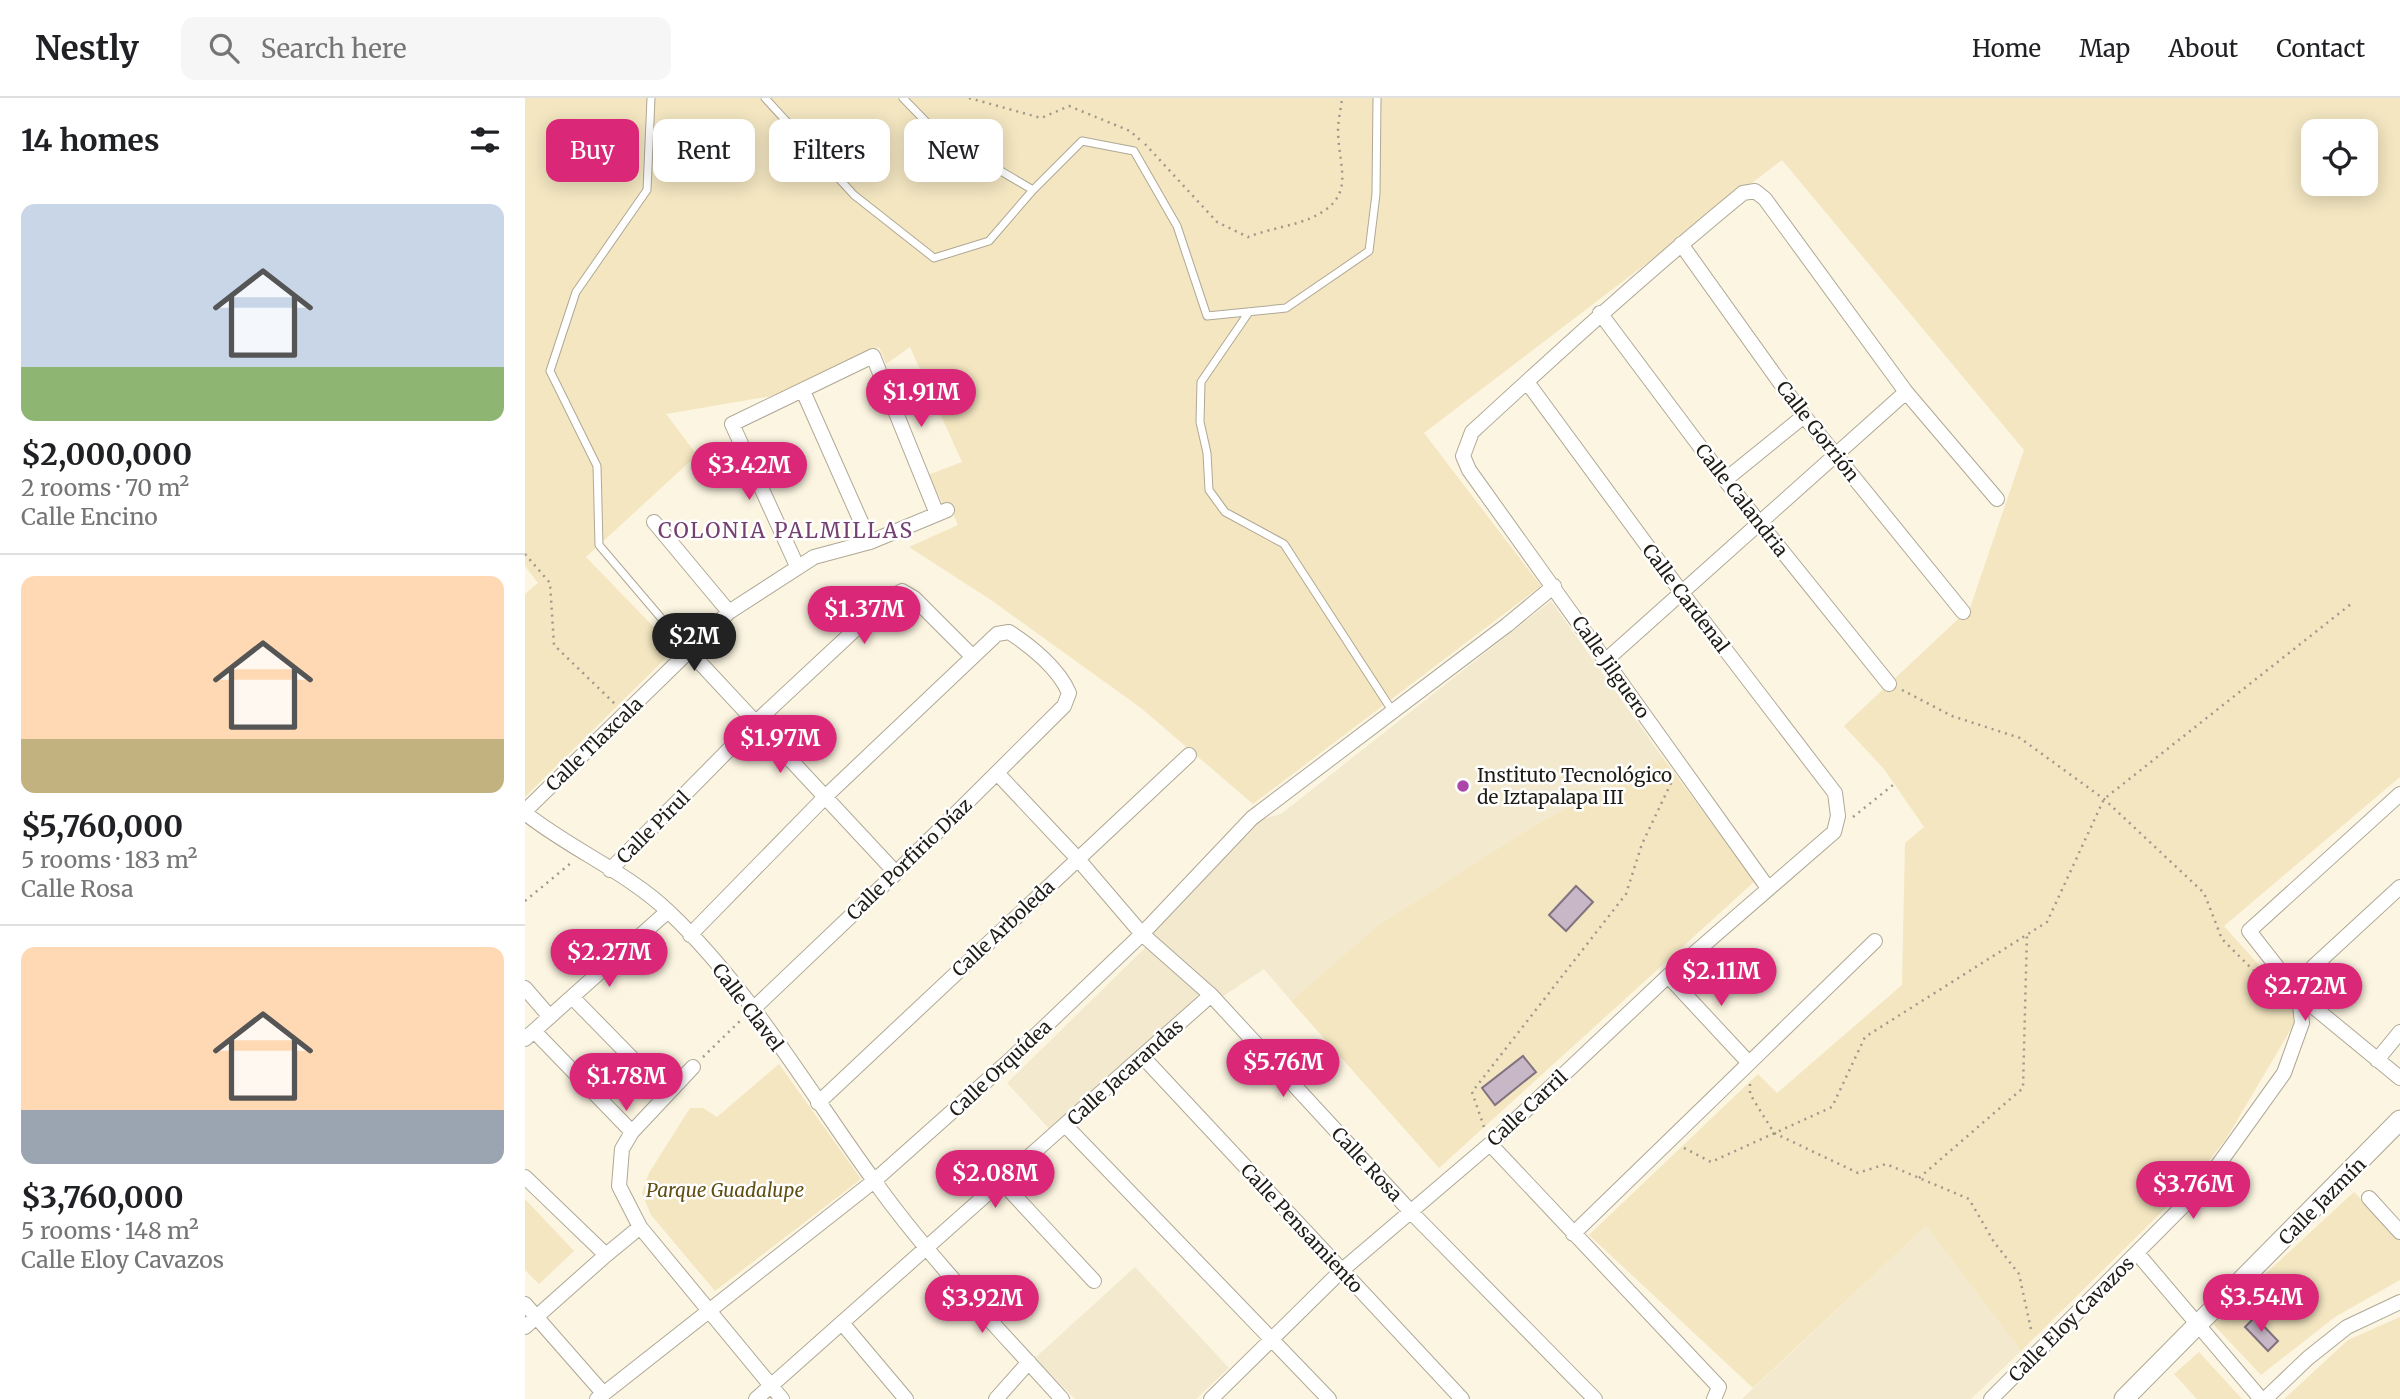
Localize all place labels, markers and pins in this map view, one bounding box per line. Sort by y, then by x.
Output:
pin: $1.91M [864,370,978,429]
pin: $3.42M [692,442,806,502]
pin: $1.37M [807,587,921,646]
pin: $2M [660,614,728,673]
pin: $1.97M [723,716,837,775]
place label: Instituto Tecnológico de Iztapalapa III [1477,763,1672,809]
marker: Instituto Tecnológico de Iztapalapa III [1455,778,1471,794]
pin: $2.27M [552,930,666,989]
pin: $2.11M [1664,948,1778,1008]
pin: $2.72M [2248,964,2362,1023]
pin: $5.76M [1226,1040,1340,1099]
pin: $1.78M [569,1054,683,1113]
pin: $2.08M [938,1150,1052,1210]
pin: $3.76M [2136,1162,2250,1221]
pin: $3.54M [2204,1274,2318,1334]
pin: $3.92M [925,1276,1039,1335]

